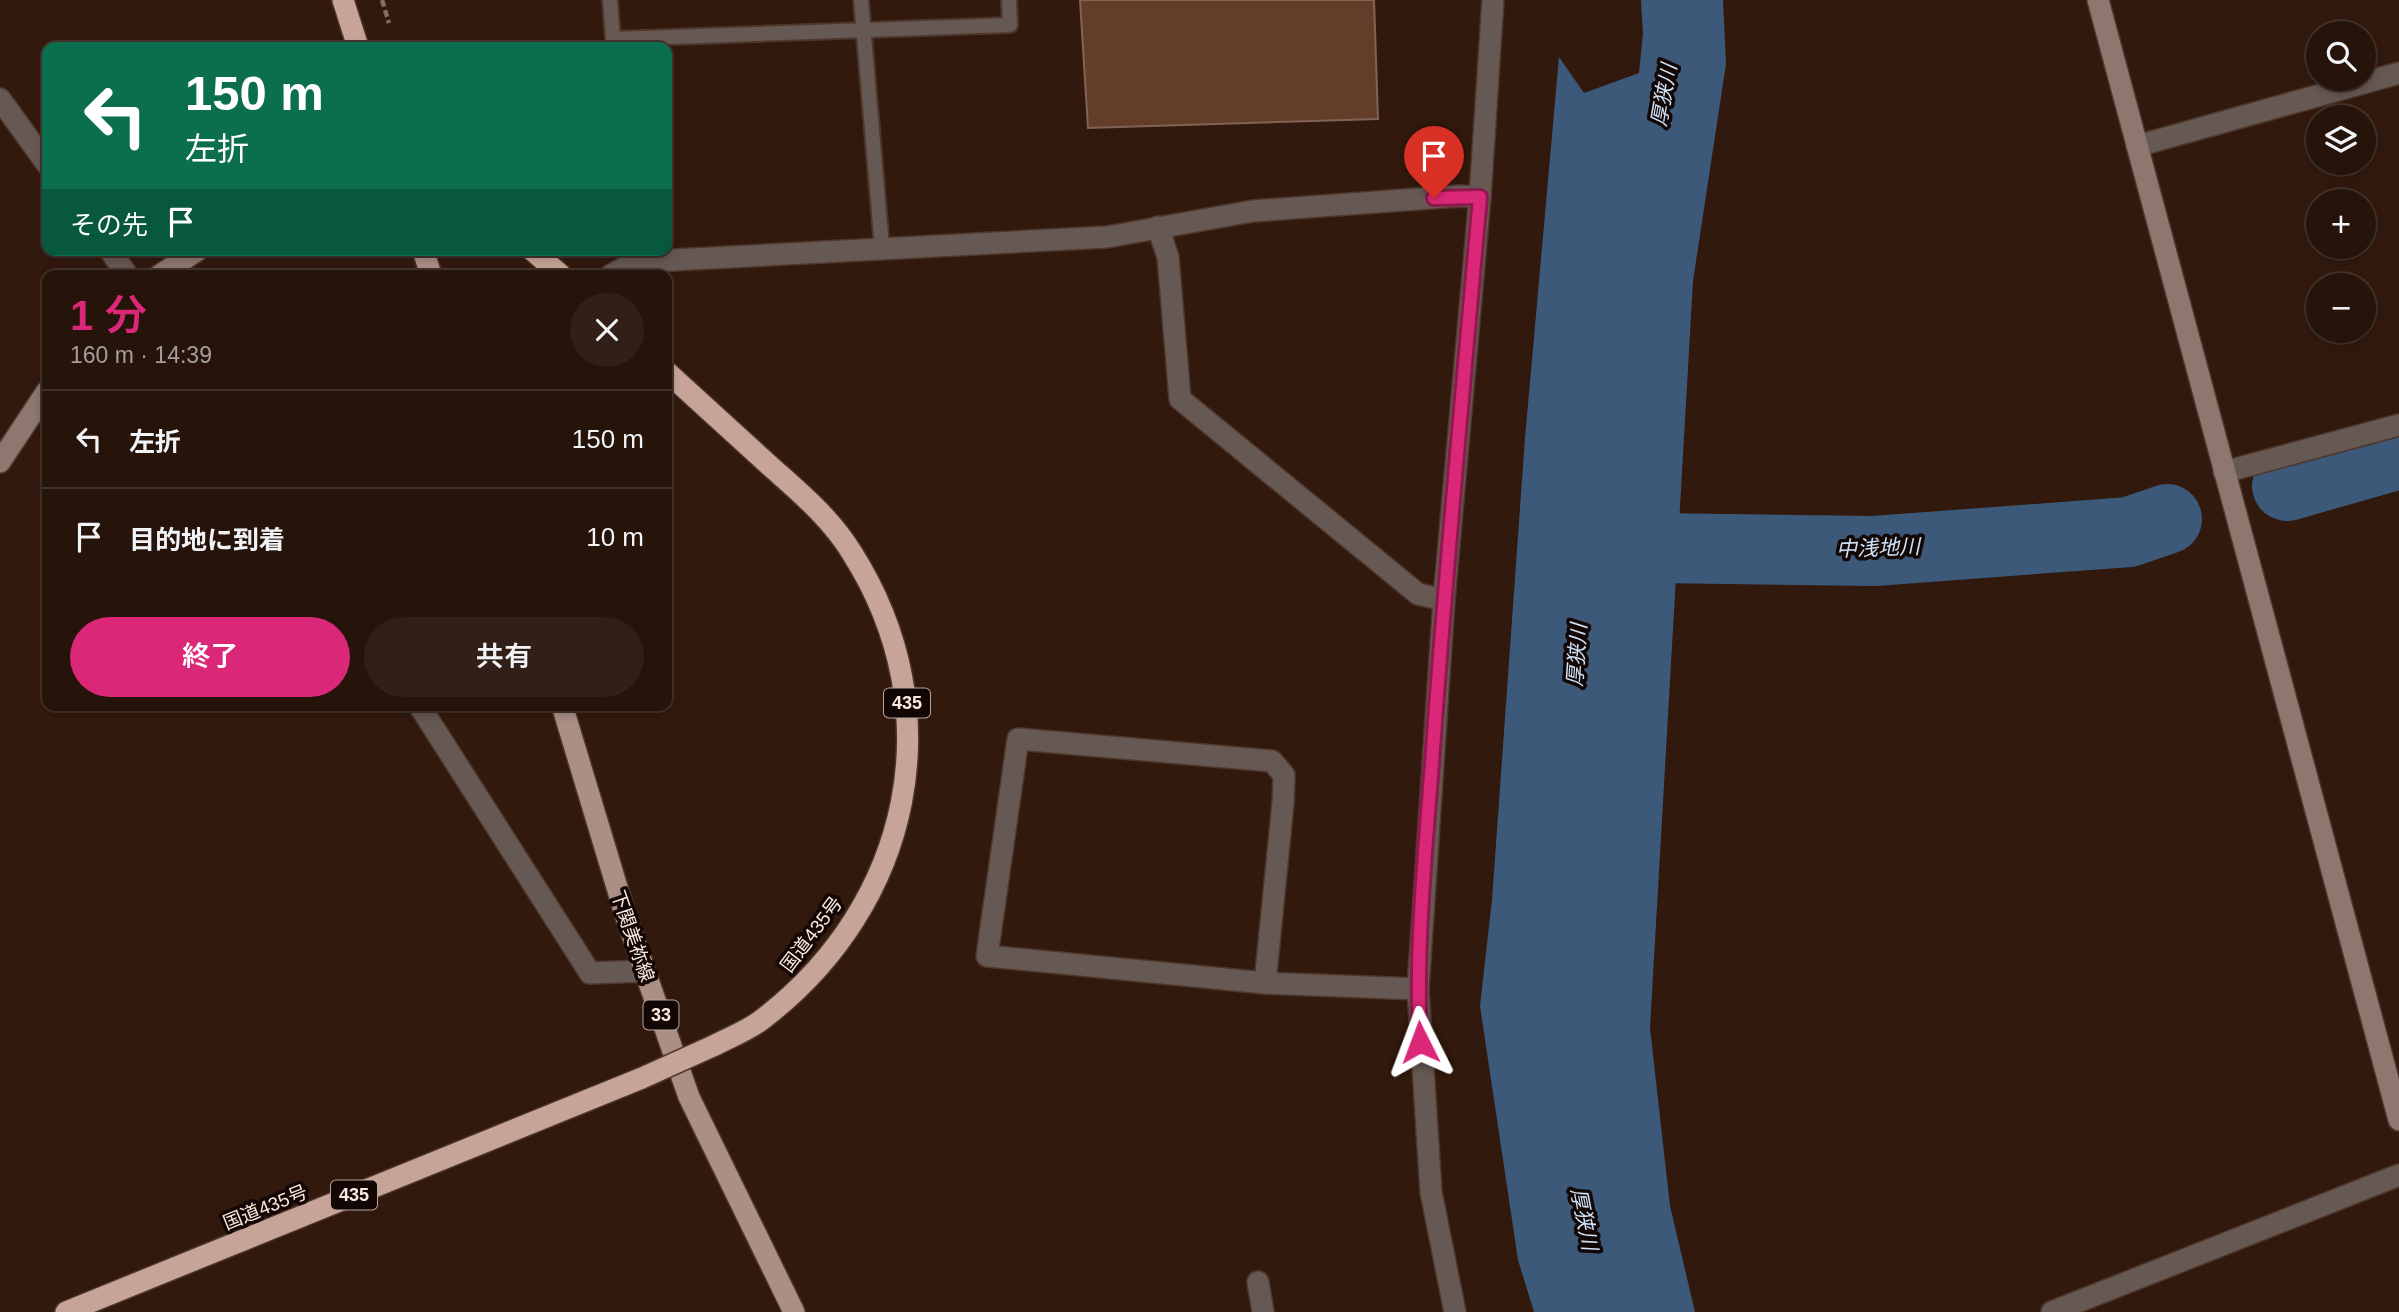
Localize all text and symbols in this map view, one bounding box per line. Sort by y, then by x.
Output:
map controls [2306,21,2376,343]
button: search [2306,21,2376,91]
water label: 厚狭川 [1647,60,1681,128]
text: 150 m [185,66,324,120]
icon: left [70,70,161,161]
button: layers [2306,105,2376,175]
pin [1404,126,1464,198]
text: 左折 [185,131,249,167]
icon: arrive [1415,137,1453,175]
button: + [2306,189,2376,259]
icon: arrive [162,203,200,241]
text: その先 [70,210,148,240]
button: − [2306,273,2376,343]
text: 1 分 [70,292,147,339]
button: close [570,293,644,367]
text: 160 m · 14:39 [70,342,212,368]
icon: left [70,420,108,458]
text: 150 m [572,424,644,454]
text: 左折 [129,427,181,457]
icon: arrive [70,518,108,556]
text: 10 m [586,522,644,552]
text: 目的地に到着 [129,525,285,555]
water label: 中浅地川 [1836,534,1922,560]
button: 終了 [70,617,350,697]
button: 共有 [364,617,644,697]
water label: 厚狭川 [1563,621,1590,687]
road number: 435 [884,688,930,718]
street label: 下関美祢線 [607,888,658,985]
street label: 国道435号 [776,893,846,976]
road number: 33 [644,1000,678,1030]
position arrow [1383,1005,1457,1079]
road number: 435 [331,1180,377,1210]
street label: 国道435号 [220,1181,310,1234]
water label: 厚狭川 [1567,1186,1602,1254]

